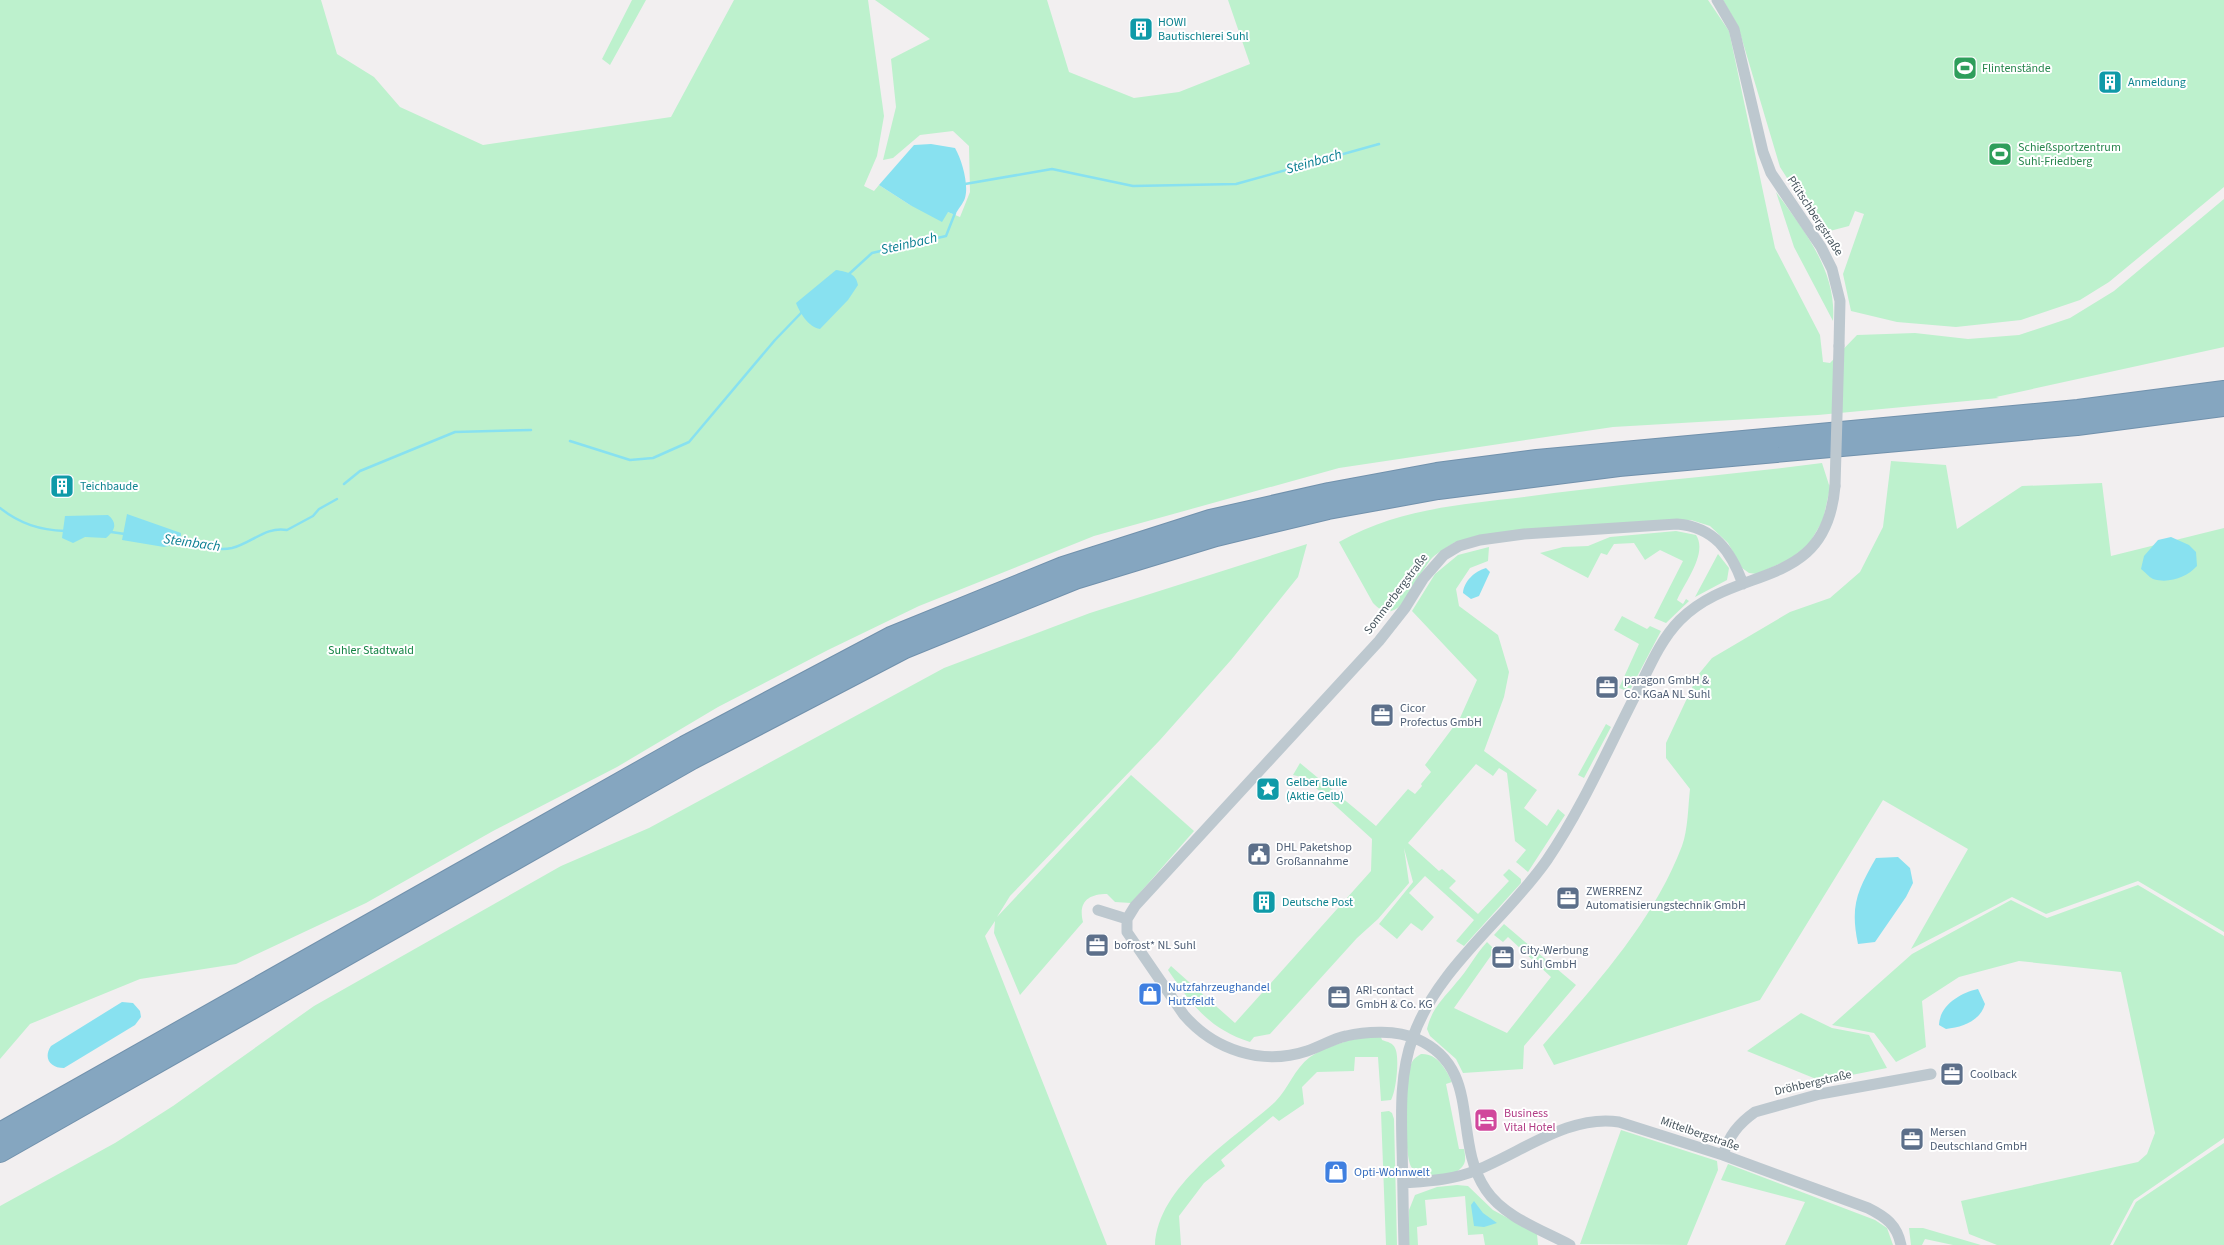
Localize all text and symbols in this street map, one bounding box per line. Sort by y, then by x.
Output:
place label: HOWI Bautischlerei Suhl [1158,14,1249,45]
building icon: HOWI Bautischlerei Suhl [1128,16,1154,42]
sports icon: Flintenstände [1952,55,1978,81]
place label: Flintenstände [1982,60,2051,77]
building icon: Anmeldung [2097,69,2123,95]
place label: Anmeldung [2128,74,2186,91]
place label: Schießsportzentrum Suhl-Friedberg [2018,139,2121,170]
sports icon: Schießsportzentrum Suhl-Friedberg [1987,141,2013,167]
water label: Steinbach [1284,144,1344,180]
street label: Pfütschbergstraße [1783,173,1847,259]
water label: Steinbach [879,228,939,260]
building icon: Teichbaude [49,473,75,499]
place label: Teichbaude [80,478,138,495]
water label: Steinbach [162,529,222,557]
street label: Sommerbergstraße [1360,550,1432,638]
park label: Suhler Stadtwald [328,642,414,659]
place label: paragon GmbH & Co. KGaA NL Suhl [1624,672,1710,703]
office icon: paragon GmbH & Co. KGaA NL Suhl [1594,674,1620,700]
place label: Cicor Profectus GmbH [1400,700,1482,731]
office icon: Cicor Profectus GmbH [1369,702,1395,728]
place label: Gelber Bulle (Aktie Gelb) [1286,774,1347,805]
place icon: Gelber Bulle (Aktie Gelb) [1255,776,1281,802]
place label: DHL Paketshop Großannahme [1276,839,1352,870]
public building icon: DHL Paketshop Großannahme [1246,841,1272,867]
place label: ZWERRENZ Automatisierungstechnik GmbH [1586,883,1746,914]
office icon: ZWERRENZ Automatisierungstechnik GmbH [1555,885,1581,911]
building icon: Deutsche Post [1251,889,1277,915]
place label: Deutsche Post [1282,894,1353,911]
office icon: bofrost* NL Suhl [1084,932,1110,958]
place label: bofrost* NL Suhl [1114,937,1196,954]
place label: City-Werbung Suhl GmbH [1520,942,1588,973]
office icon: City-Werbung Suhl GmbH [1490,944,1516,970]
place label: Nutzfahrzeughandel Hutzfeldt [1168,979,1270,1010]
shop icon: Nutzfahrzeughandel Hutzfeldt [1137,981,1163,1007]
place label: ARI-contact GmbH & Co. KG [1356,982,1433,1013]
office icon: ARI-contact GmbH & Co. KG [1326,984,1352,1010]
office icon: Coolback [1939,1061,1965,1087]
street label: Dröhbergstraße [1773,1066,1853,1100]
place label: Coolback [1970,1066,2017,1083]
place label: Business Vital Hotel [1504,1105,1555,1136]
hotel icon: Business Vital Hotel [1473,1107,1499,1133]
street label: Mittelbergstraße [1658,1112,1742,1156]
place label: Mersen Deutschland GmbH [1930,1124,2027,1155]
office icon: Mersen Deutschland GmbH [1899,1126,1925,1152]
shop icon: Opti-Wohnwelt [1323,1159,1349,1185]
place label: Opti-Wohnwelt [1354,1164,1430,1181]

